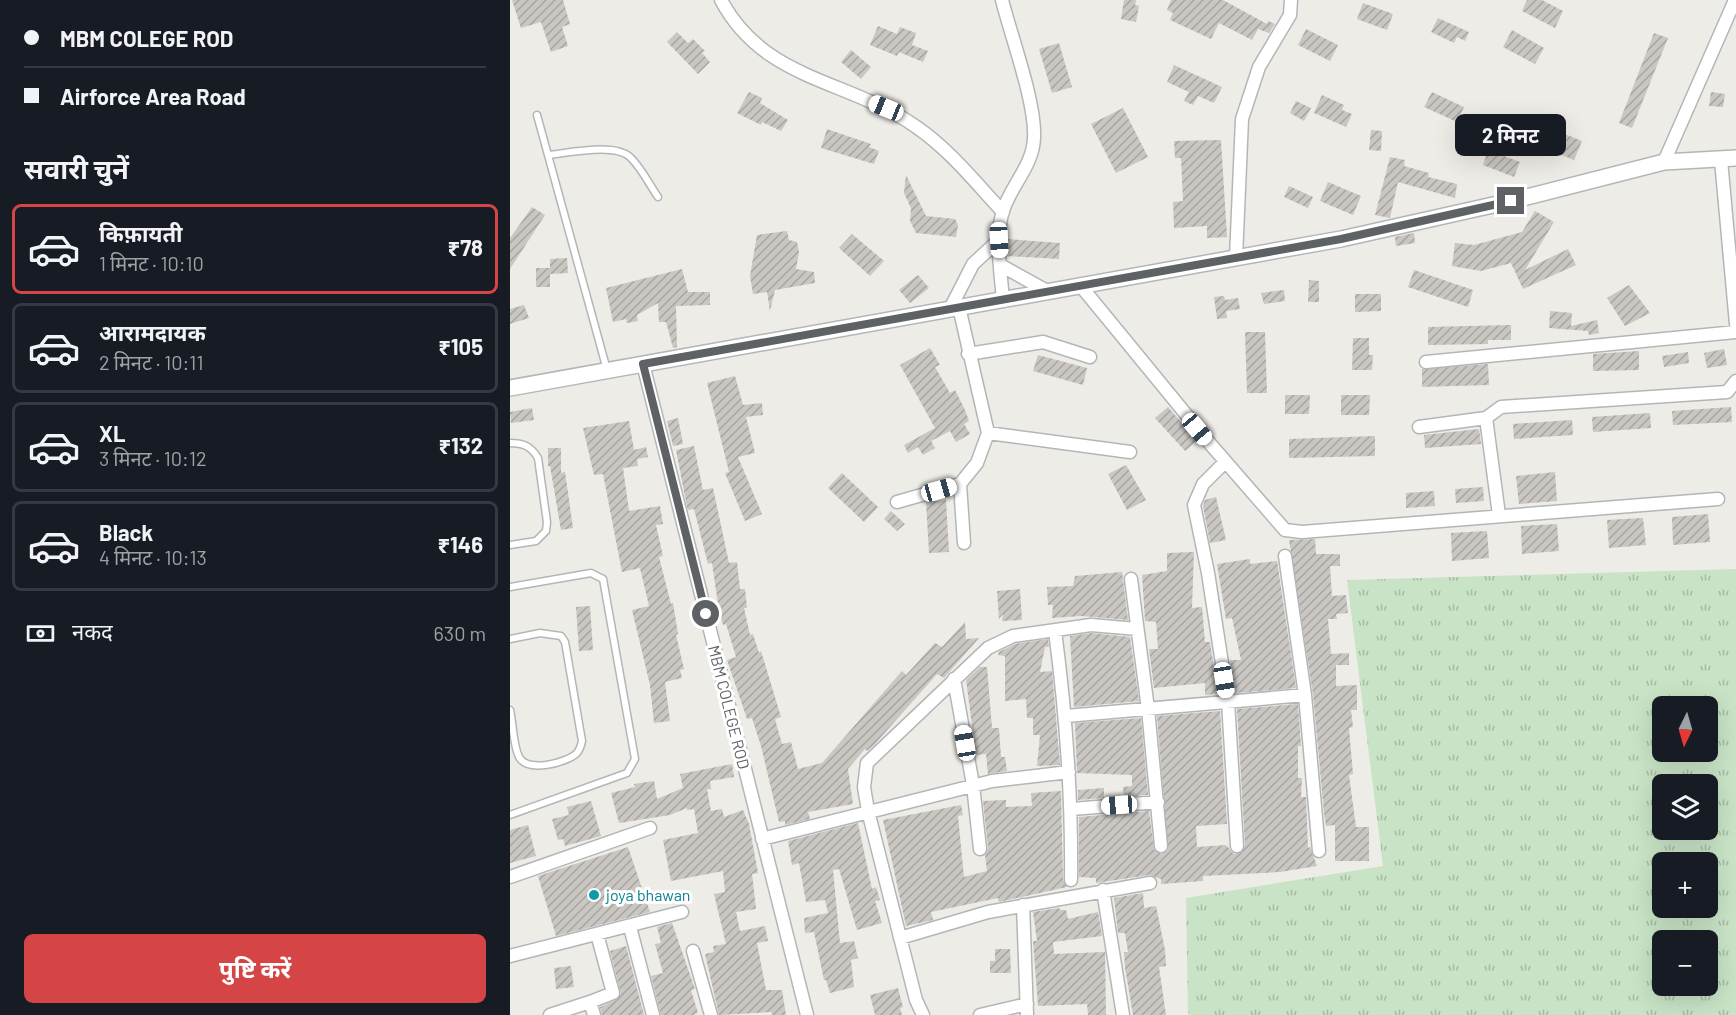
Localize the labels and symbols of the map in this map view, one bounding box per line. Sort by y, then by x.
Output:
car [866,93,906,123]
callout: 2 मिनट [1456,114,1566,156]
route end [1497,187,1524,214]
car [989,222,1009,258]
car [1179,409,1215,449]
car [919,476,959,504]
route start [692,600,719,627]
street label: MBM COLEGE ROD [705,643,754,771]
car [1212,661,1236,699]
north arrow [1652,696,1718,762]
car [953,724,977,762]
car [1100,795,1138,815]
place label: joya bhawan [605,885,690,904]
marker: joya bhawan [587,888,601,902]

